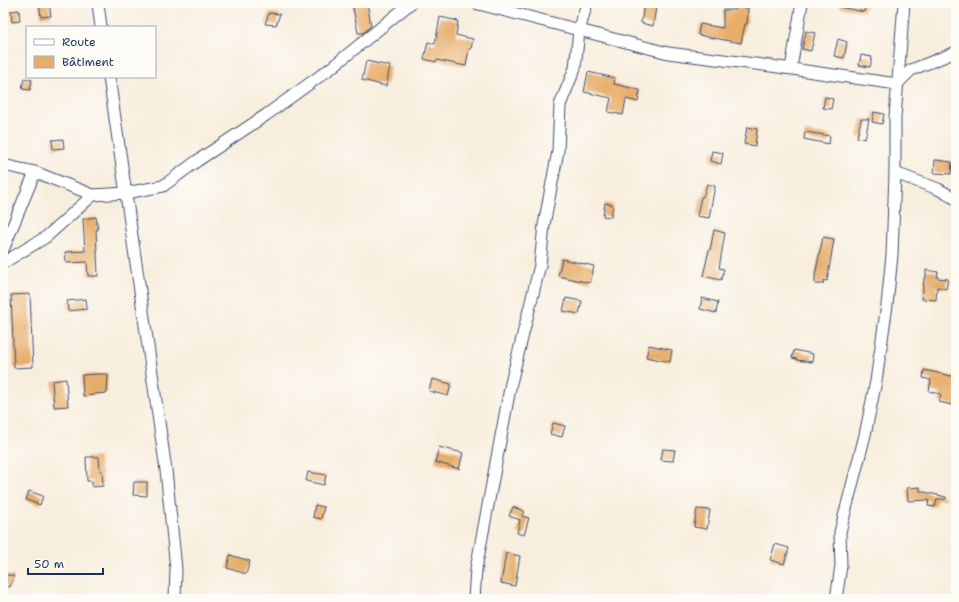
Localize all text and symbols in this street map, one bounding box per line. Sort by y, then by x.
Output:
legend [26,26,156,78]
text: Route [62,34,96,50]
text: Bâtiment [62,54,114,70]
scale bar [28,550,103,576]
text: 50 m [34,556,64,572]

